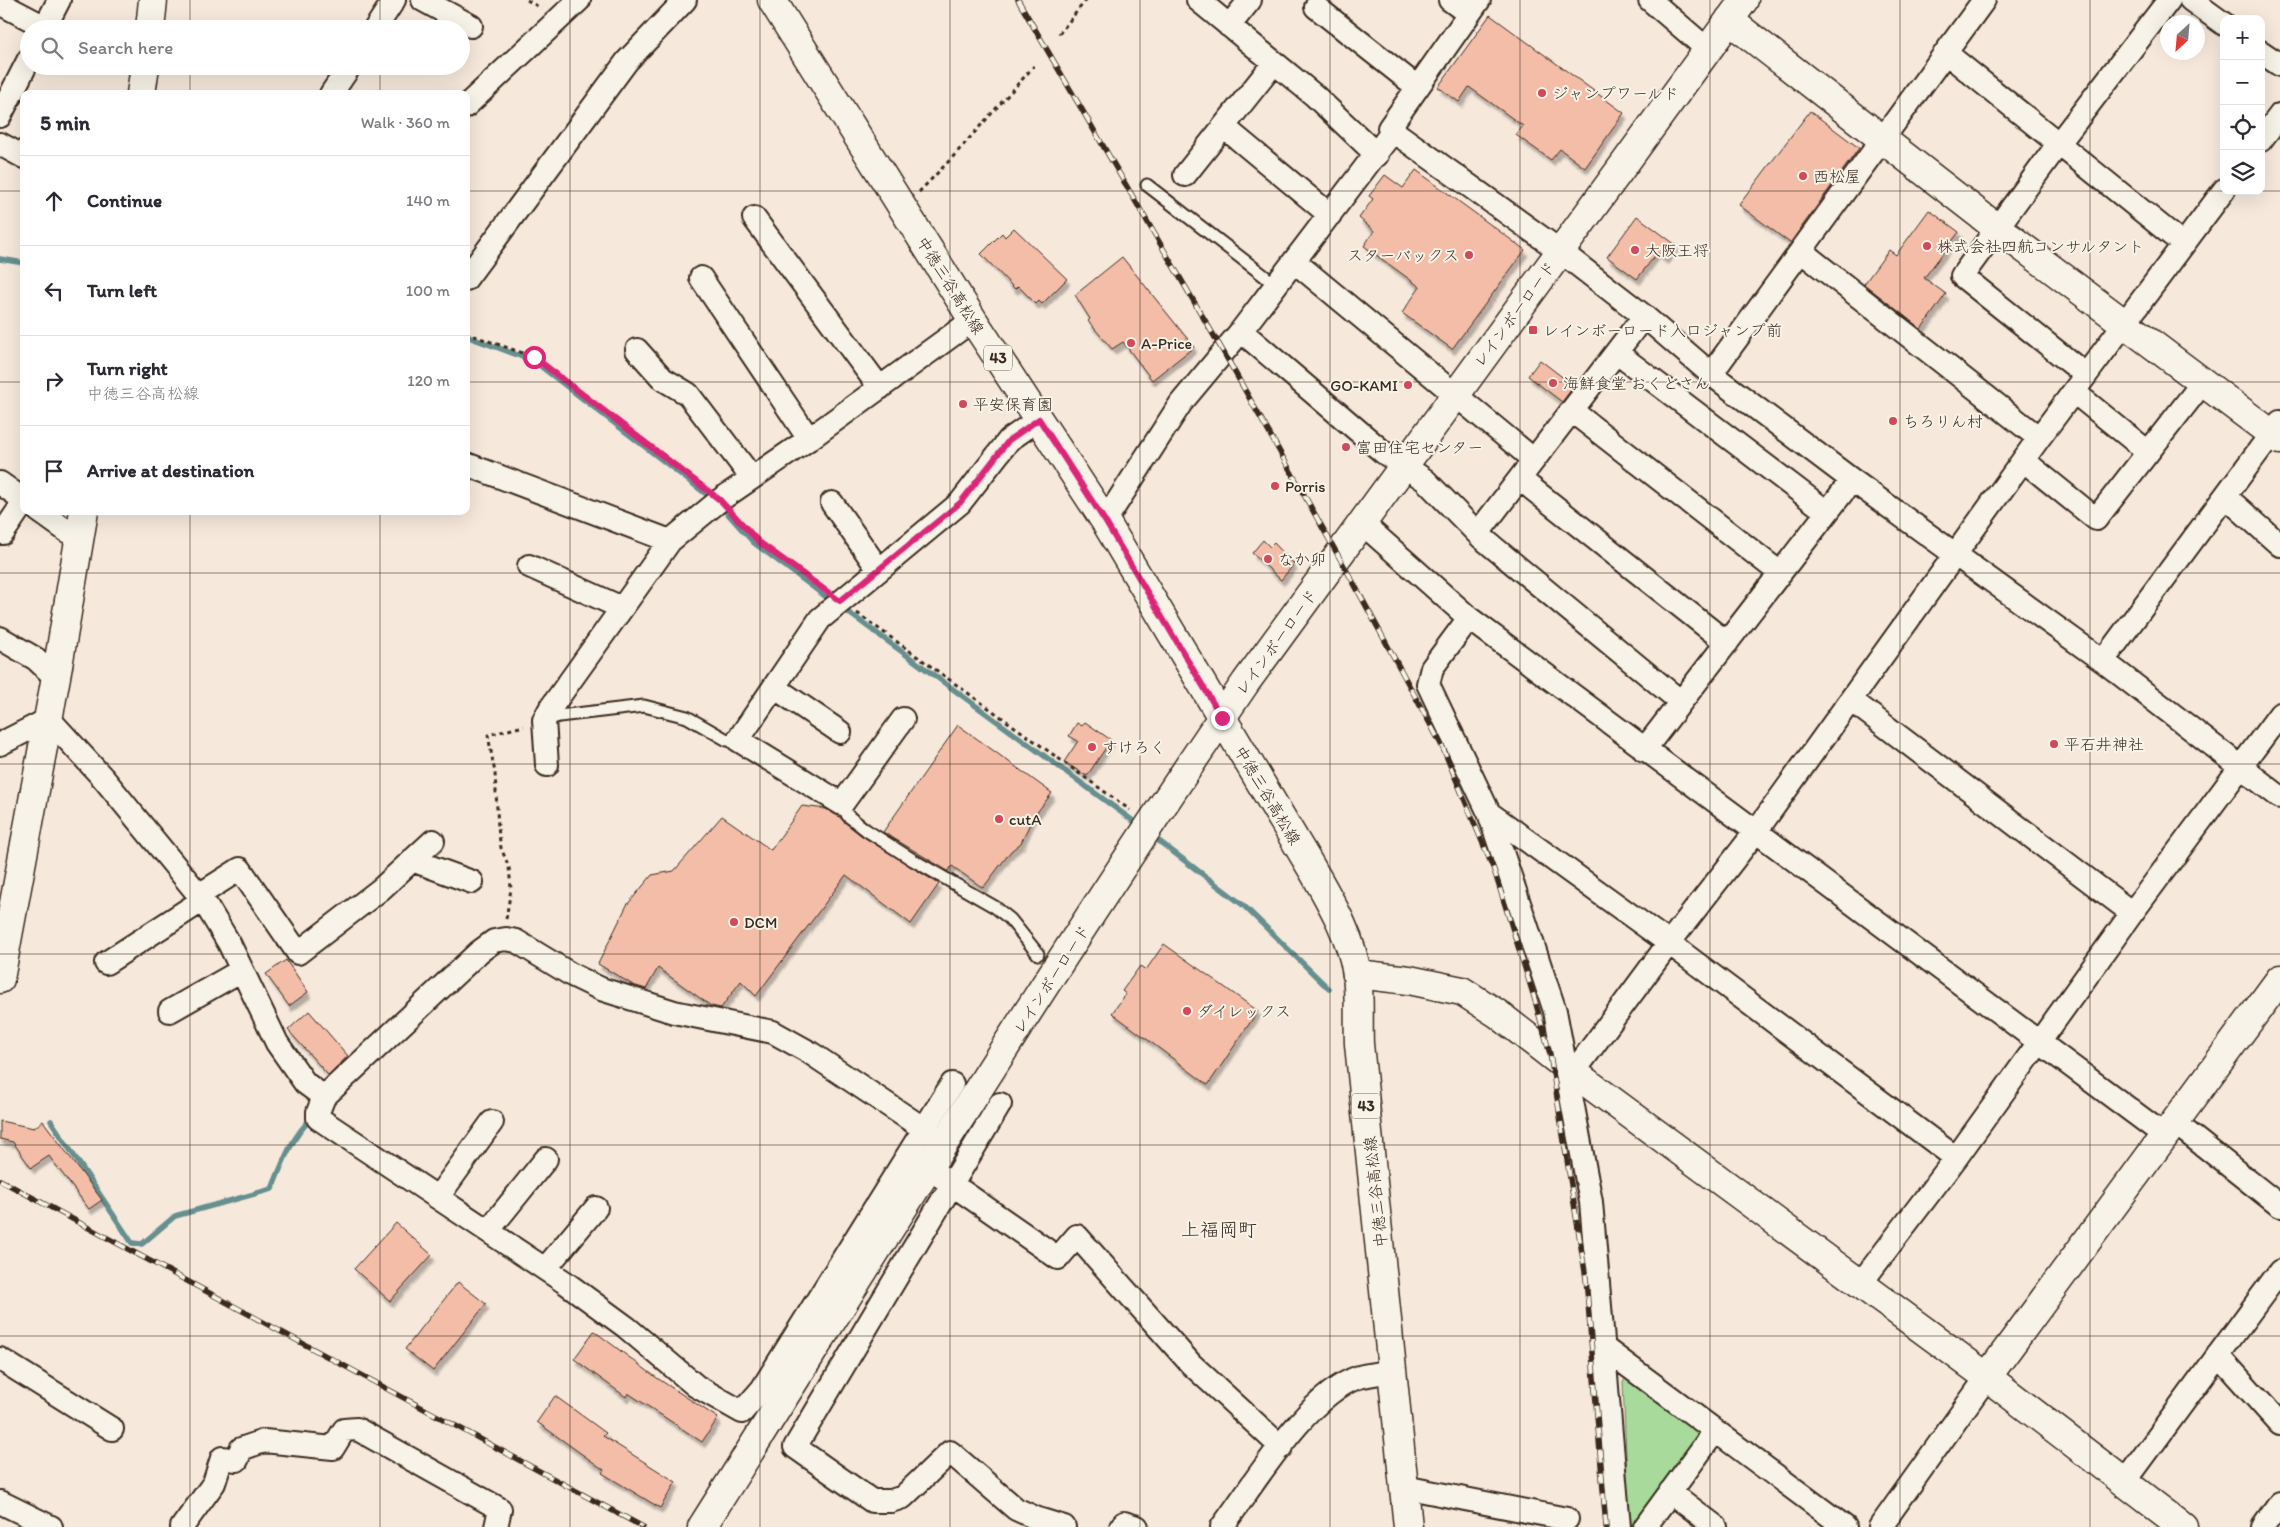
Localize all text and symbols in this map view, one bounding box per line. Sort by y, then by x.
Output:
north arrow [2160,15,2205,60]
map controls [2220,15,2265,195]
button: + [2220,15,2265,60]
search box [20,20,470,75]
icon: search [38,34,66,62]
text: Search here [78,36,173,59]
button: − [2220,60,2265,105]
place label: ジャンプワールド [1552,84,1679,103]
marker: ジャンプワールド [1536,87,1548,99]
button: locate [2220,105,2265,150]
text: 5 min [40,110,90,135]
text: Walk · 360 m [361,113,450,132]
button: layers [2220,150,2265,195]
place label: 西松屋 [1813,167,1861,186]
marker: 西松屋 [1797,170,1809,182]
icon: ahead [40,187,68,215]
text: Continue [87,189,162,212]
text: 140 m [406,191,450,210]
street label: 中徳三谷高松線 [913,233,988,338]
place label: 株式会社四航コンサルタント [1937,237,2144,256]
marker: 株式会社四航コンサルタント [1921,240,1933,252]
place label: 大阪王将 [1645,241,1709,260]
marker: 大阪王将 [1629,244,1641,256]
place label: スターバックス [1347,246,1459,265]
marker: スターバックス [1463,249,1475,261]
street label: レインボーロード [1469,257,1559,371]
icon: left [40,277,68,305]
text: Turn left [87,279,157,302]
text: 100 m [406,281,450,300]
place label: レインボーロード入口ジャンプ前 [1543,321,1782,340]
marker: レインボーロード入口ジャンプ前 [1527,324,1539,336]
place label: A-Price [1141,334,1192,353]
marker: A-Price [1125,337,1137,349]
route start [523,346,546,369]
road number: 43 [984,346,1012,370]
text: Turn right [87,357,168,380]
icon: right [40,367,68,395]
text: 120 m [407,371,450,390]
place label: 海鮮食堂 おくどさん [1563,374,1711,393]
place label: GO-KAMI [1330,376,1398,395]
marker: 海鮮食堂 おくどさん [1547,377,1559,389]
marker: GO-KAMI [1402,379,1414,391]
text: 中徳三谷高松線 [87,384,199,403]
place label: 平安保育園 [973,395,1053,414]
marker: 平安保育園 [957,398,969,410]
place label: ちろりん村 [1903,412,1983,431]
marker: ちろりん村 [1887,415,1899,427]
place label: 富田住宅センター [1356,438,1483,457]
marker: 富田住宅センター [1340,441,1352,453]
icon: arrive [40,457,68,485]
text: Arrive at destination [87,459,254,482]
place label: Porris [1285,477,1326,496]
marker: Porris [1269,480,1281,492]
place label: なか卯 [1278,550,1326,569]
marker: なか卯 [1262,553,1274,565]
street label: レインボーロード [1231,585,1321,699]
route end [1211,707,1234,730]
place label: 平石井神社 [2064,735,2144,754]
place label: すけろく [1102,738,1166,757]
marker: 平石井神社 [2048,738,2060,750]
marker: すけろく [1086,741,1098,753]
street label: 中徳三谷高松線 [1231,742,1305,848]
place label: cutA [1009,810,1042,829]
marker: cutA [993,813,1005,825]
place label: DCM [744,913,777,932]
marker: DCM [728,916,740,928]
street label: レインボーロード [1009,921,1094,1038]
place label: ダイレックス [1197,1002,1291,1021]
marker: ダイレックス [1181,1005,1193,1017]
road number: 43 [1352,1094,1380,1118]
street label: 中徳三谷高松線 [1360,1135,1391,1249]
district label: 上福岡町 [1181,1218,1257,1241]

